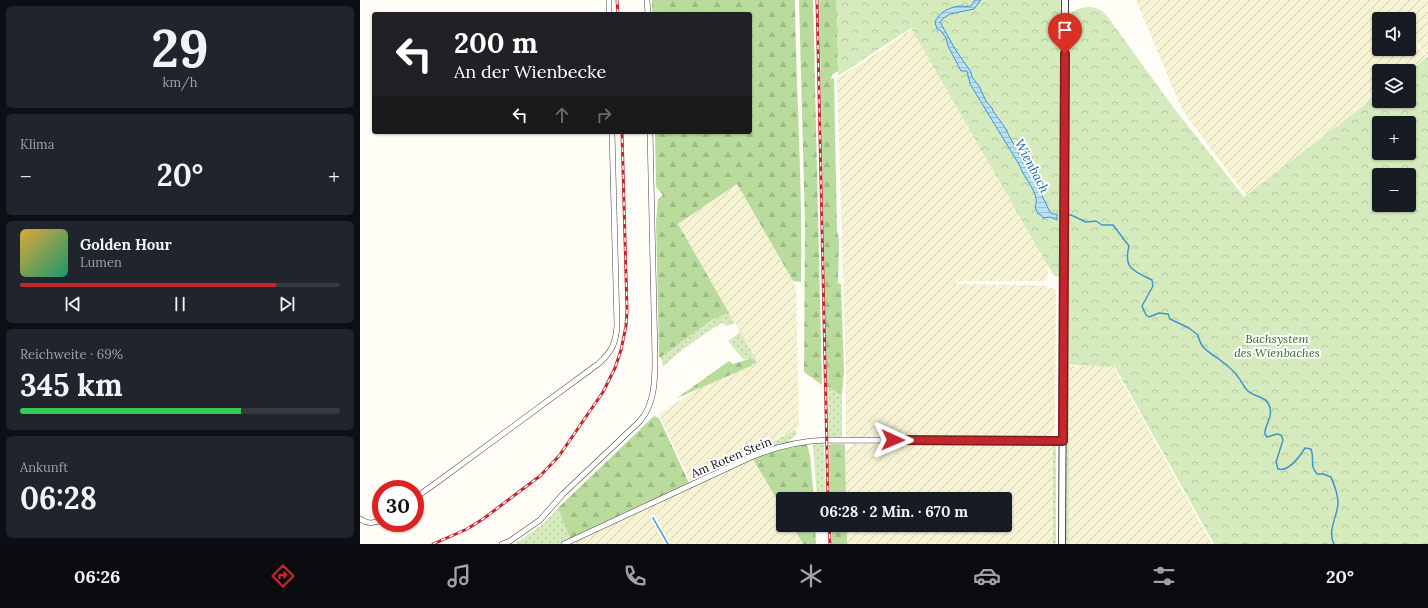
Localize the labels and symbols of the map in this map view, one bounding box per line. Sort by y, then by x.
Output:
pin [1048,13,1082,54]
water label: Wienbach [1011,136,1054,196]
park label: Bachsystem des Wienbaches [1234,331,1320,360]
position arrow [872,419,914,461]
street label: Am Roten Stein [688,433,774,481]
speed limit sign: 30 [372,480,424,532]

